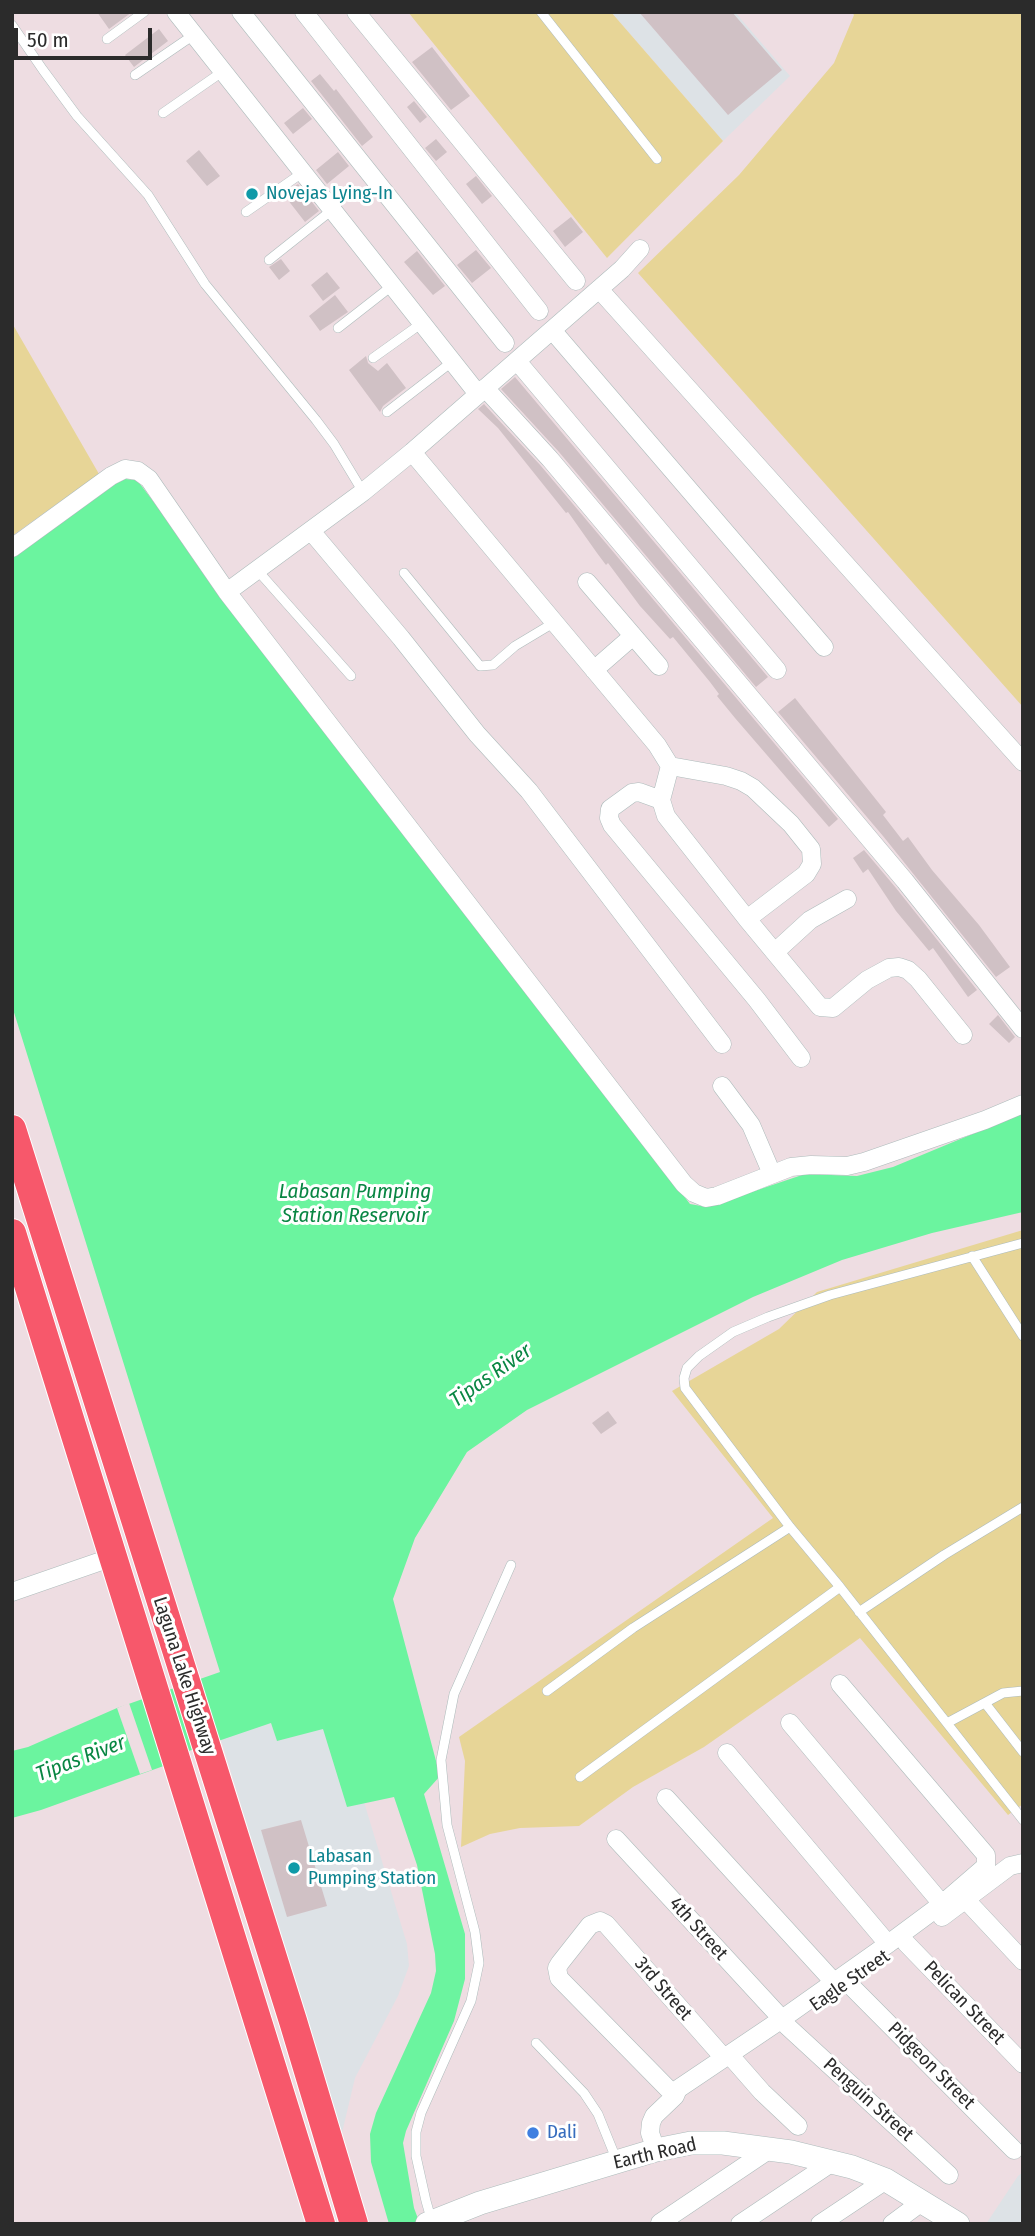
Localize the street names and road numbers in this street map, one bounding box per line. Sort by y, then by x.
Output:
street label: Laguna Lake Highway [148,1594,220,1758]
street label: 4th Street [664,1893,732,1965]
street label: Eagle Street [806,1945,894,2017]
street label: 3rd Street [629,1953,697,2025]
street label: Pelican Street [919,1957,1009,2049]
street label: Pidgeon Street [883,2018,979,2114]
street label: Penguin Street [818,2054,918,2146]
street label: Earth Road [611,2133,699,2175]

